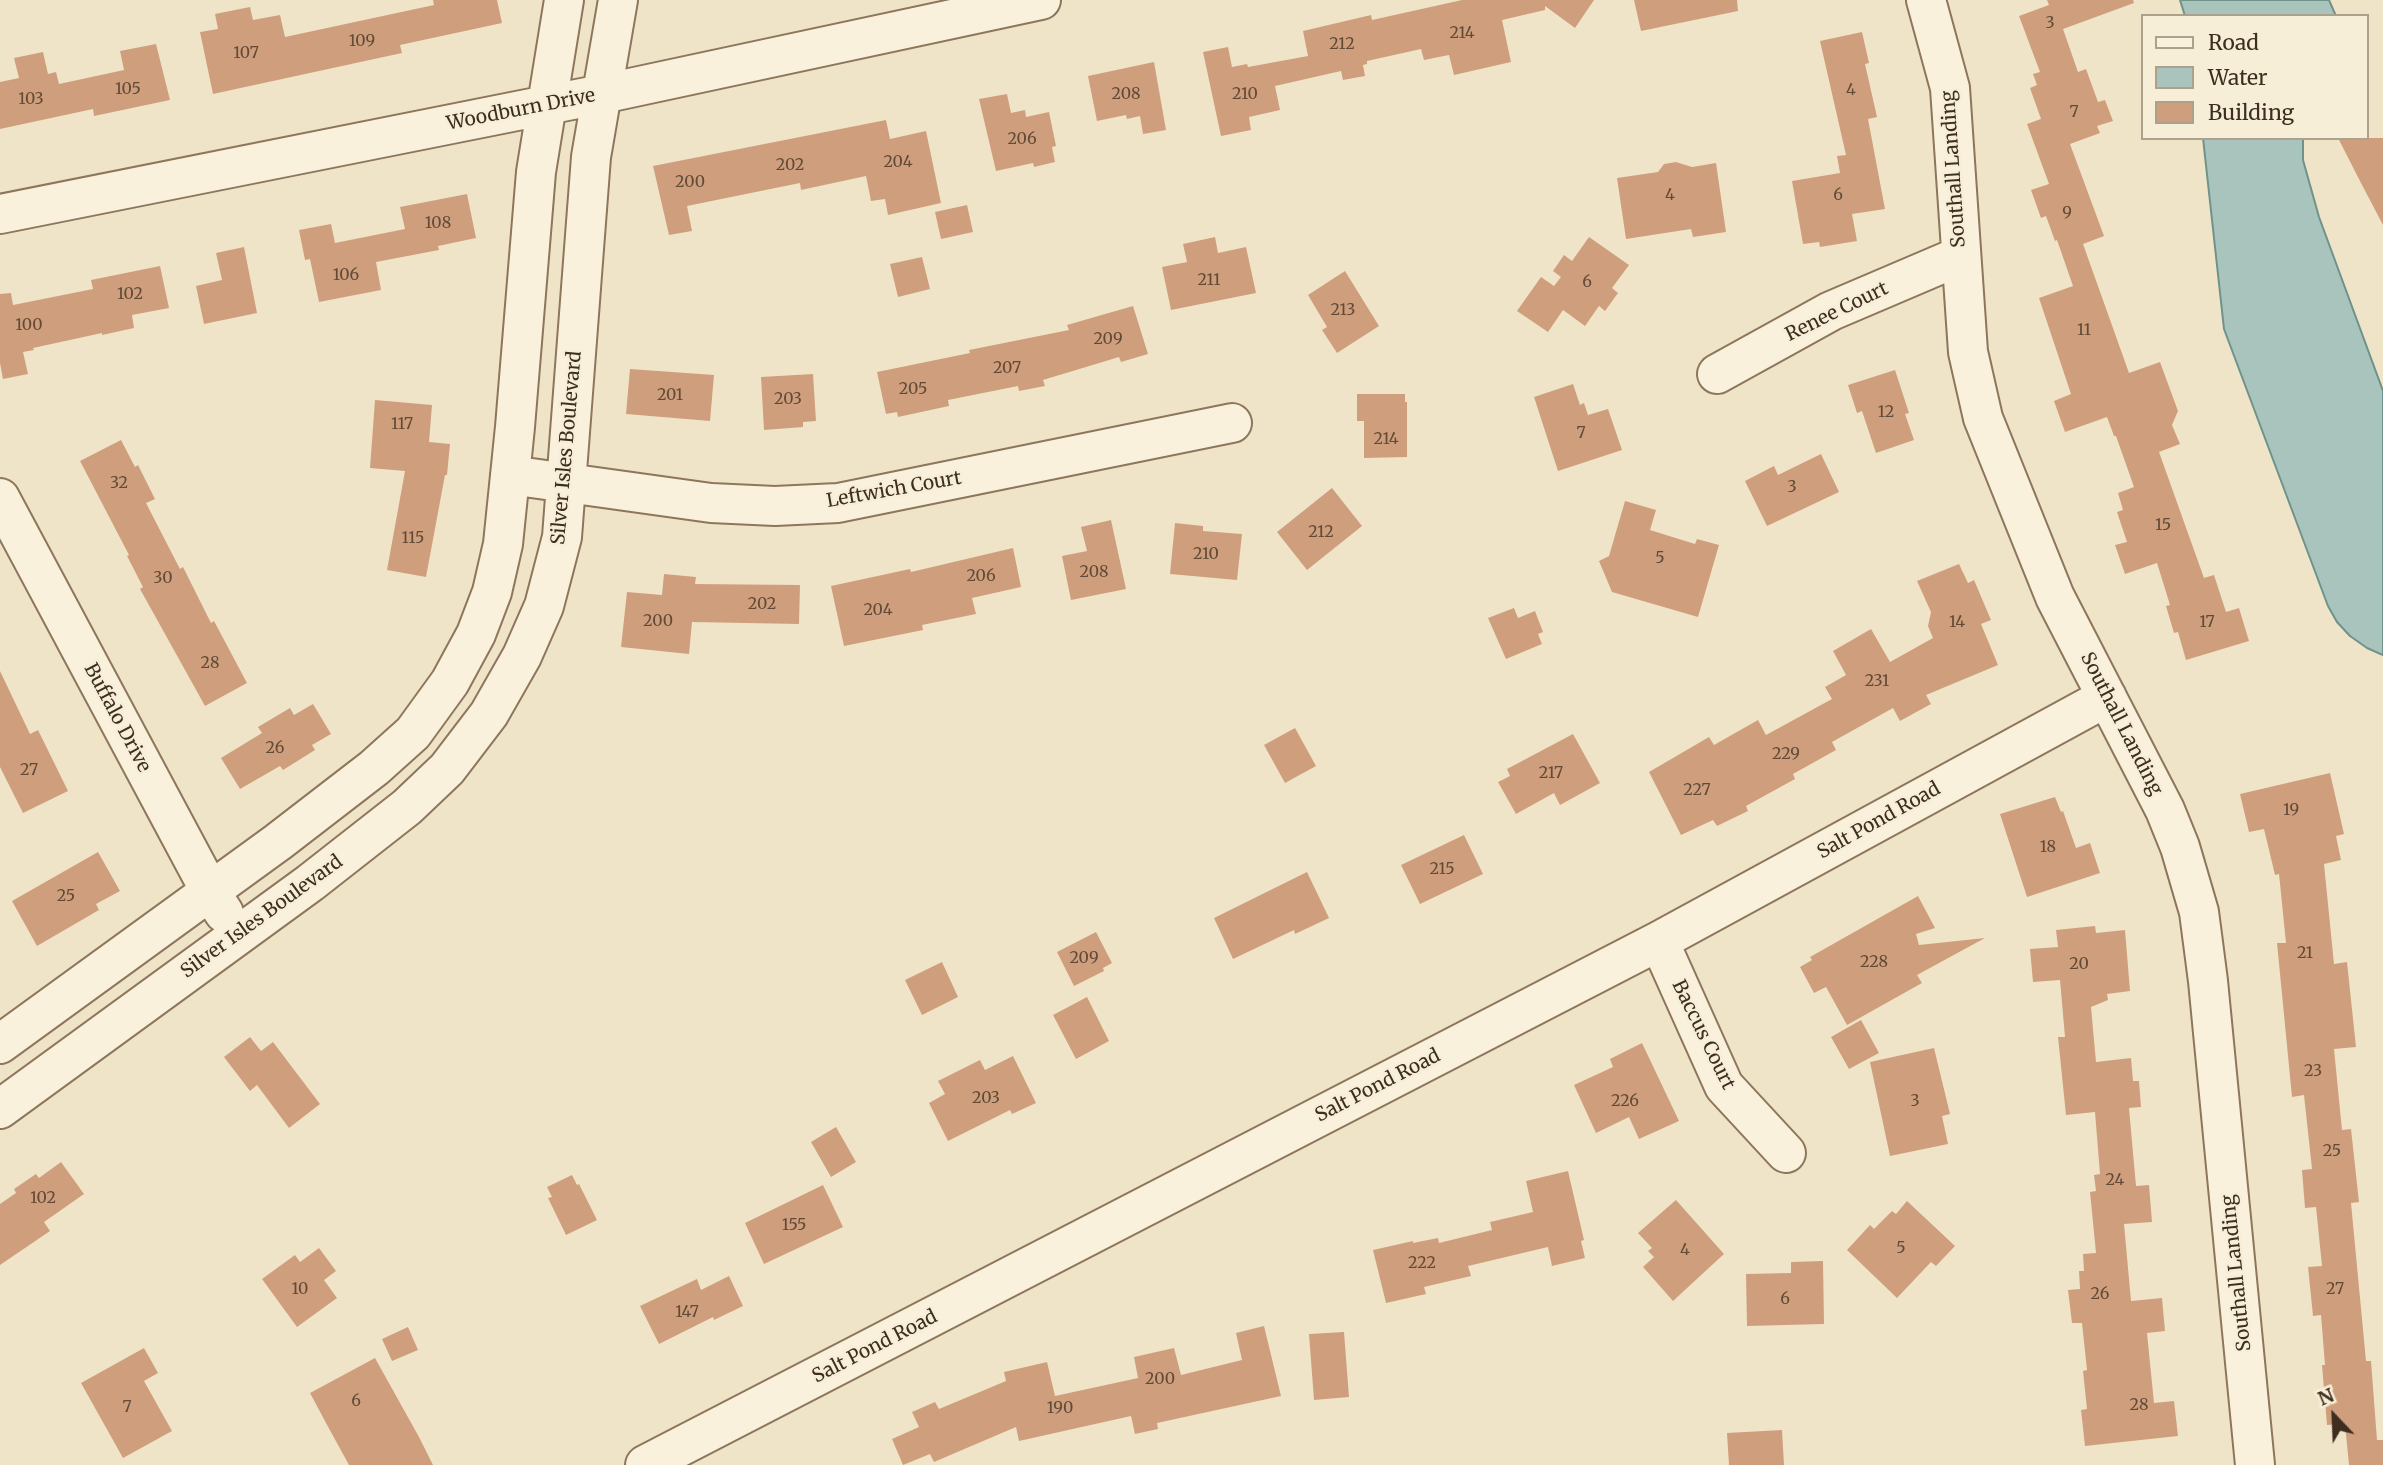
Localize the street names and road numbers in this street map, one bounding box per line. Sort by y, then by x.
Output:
street label: Woodburn Drive [445,84,597,136]
street label: Southall Landing [1937,90,1971,248]
street label: Renee Court [1782,277,1892,347]
street label: Silver Isles Boulevard [547,350,587,546]
street label: Leftwich Court [825,467,963,513]
street label: Southall Landing [2075,649,2167,799]
street label: Buffalo Drive [79,660,155,776]
street label: Salt Pond Road [1814,778,1944,864]
street label: Silver Isles Boulevard [177,851,347,983]
street label: Baccus Court [1667,976,1739,1094]
street label: Salt Pond Road [1312,1045,1444,1127]
street label: Southall Landing [2217,1194,2257,1352]
street label: Salt Pond Road [809,1306,941,1388]

